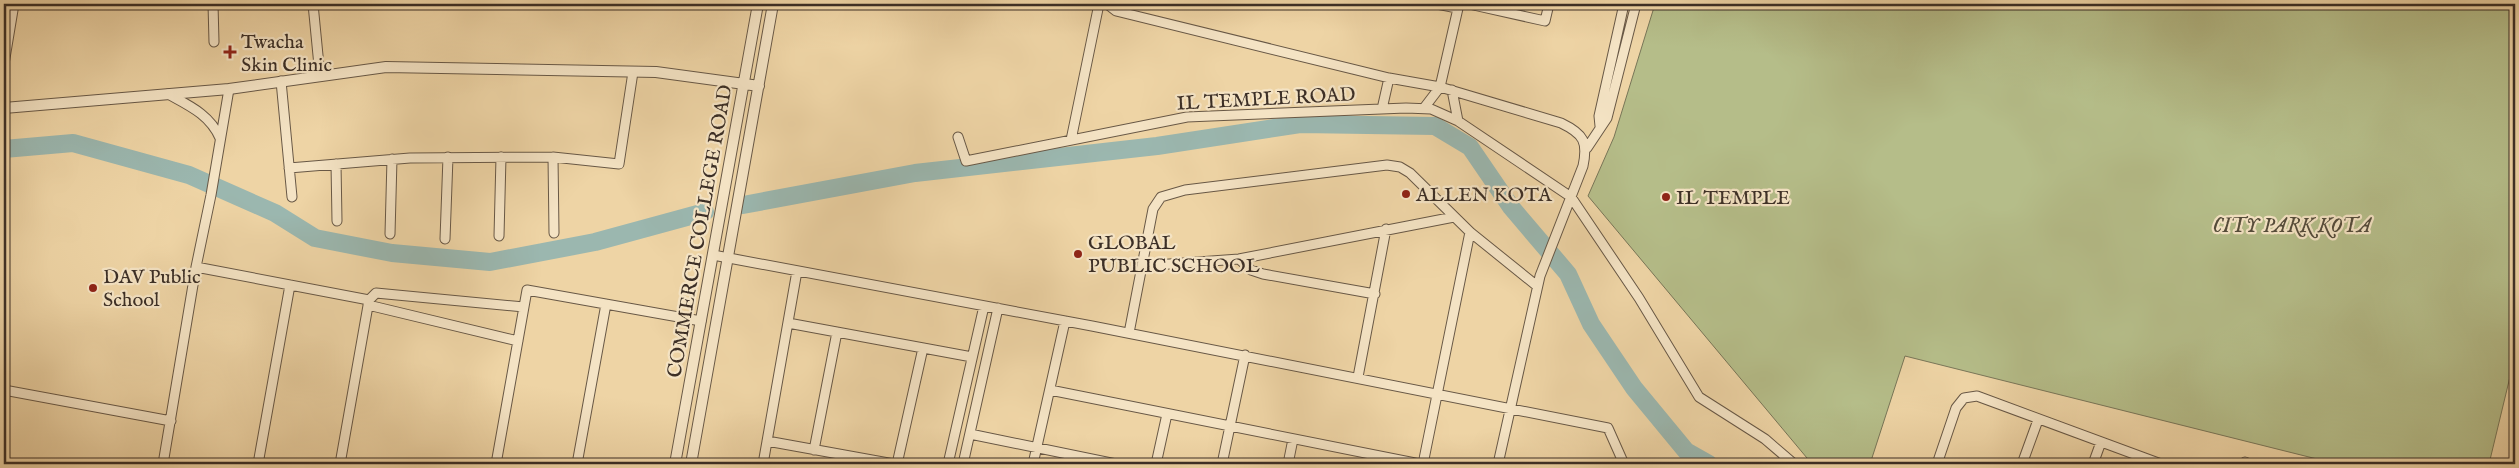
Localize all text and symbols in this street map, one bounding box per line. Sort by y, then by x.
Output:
place label: Twacha Skin Clinic [241,30,332,78]
marker: Twacha Skin Clinic [223,45,237,59]
street label: IL TEMPLE ROAD [1176,82,1356,117]
street label: COMMERCE COLLEGE ROAD [662,83,739,380]
place label: ALLEN KOTA [1415,183,1552,208]
place label: IL TEMPLE [1676,186,1790,211]
marker: ALLEN KOTA [1400,188,1412,200]
marker: IL TEMPLE [1660,191,1672,203]
park label: CITY PARK KOTA [2212,214,2372,239]
place label: GLOBAL PUBLIC SCHOOL [1088,231,1260,279]
marker: GLOBAL PUBLIC SCHOOL [1072,248,1084,260]
place label: DAV Public School [103,265,201,313]
marker: DAV Public School [87,282,99,294]

